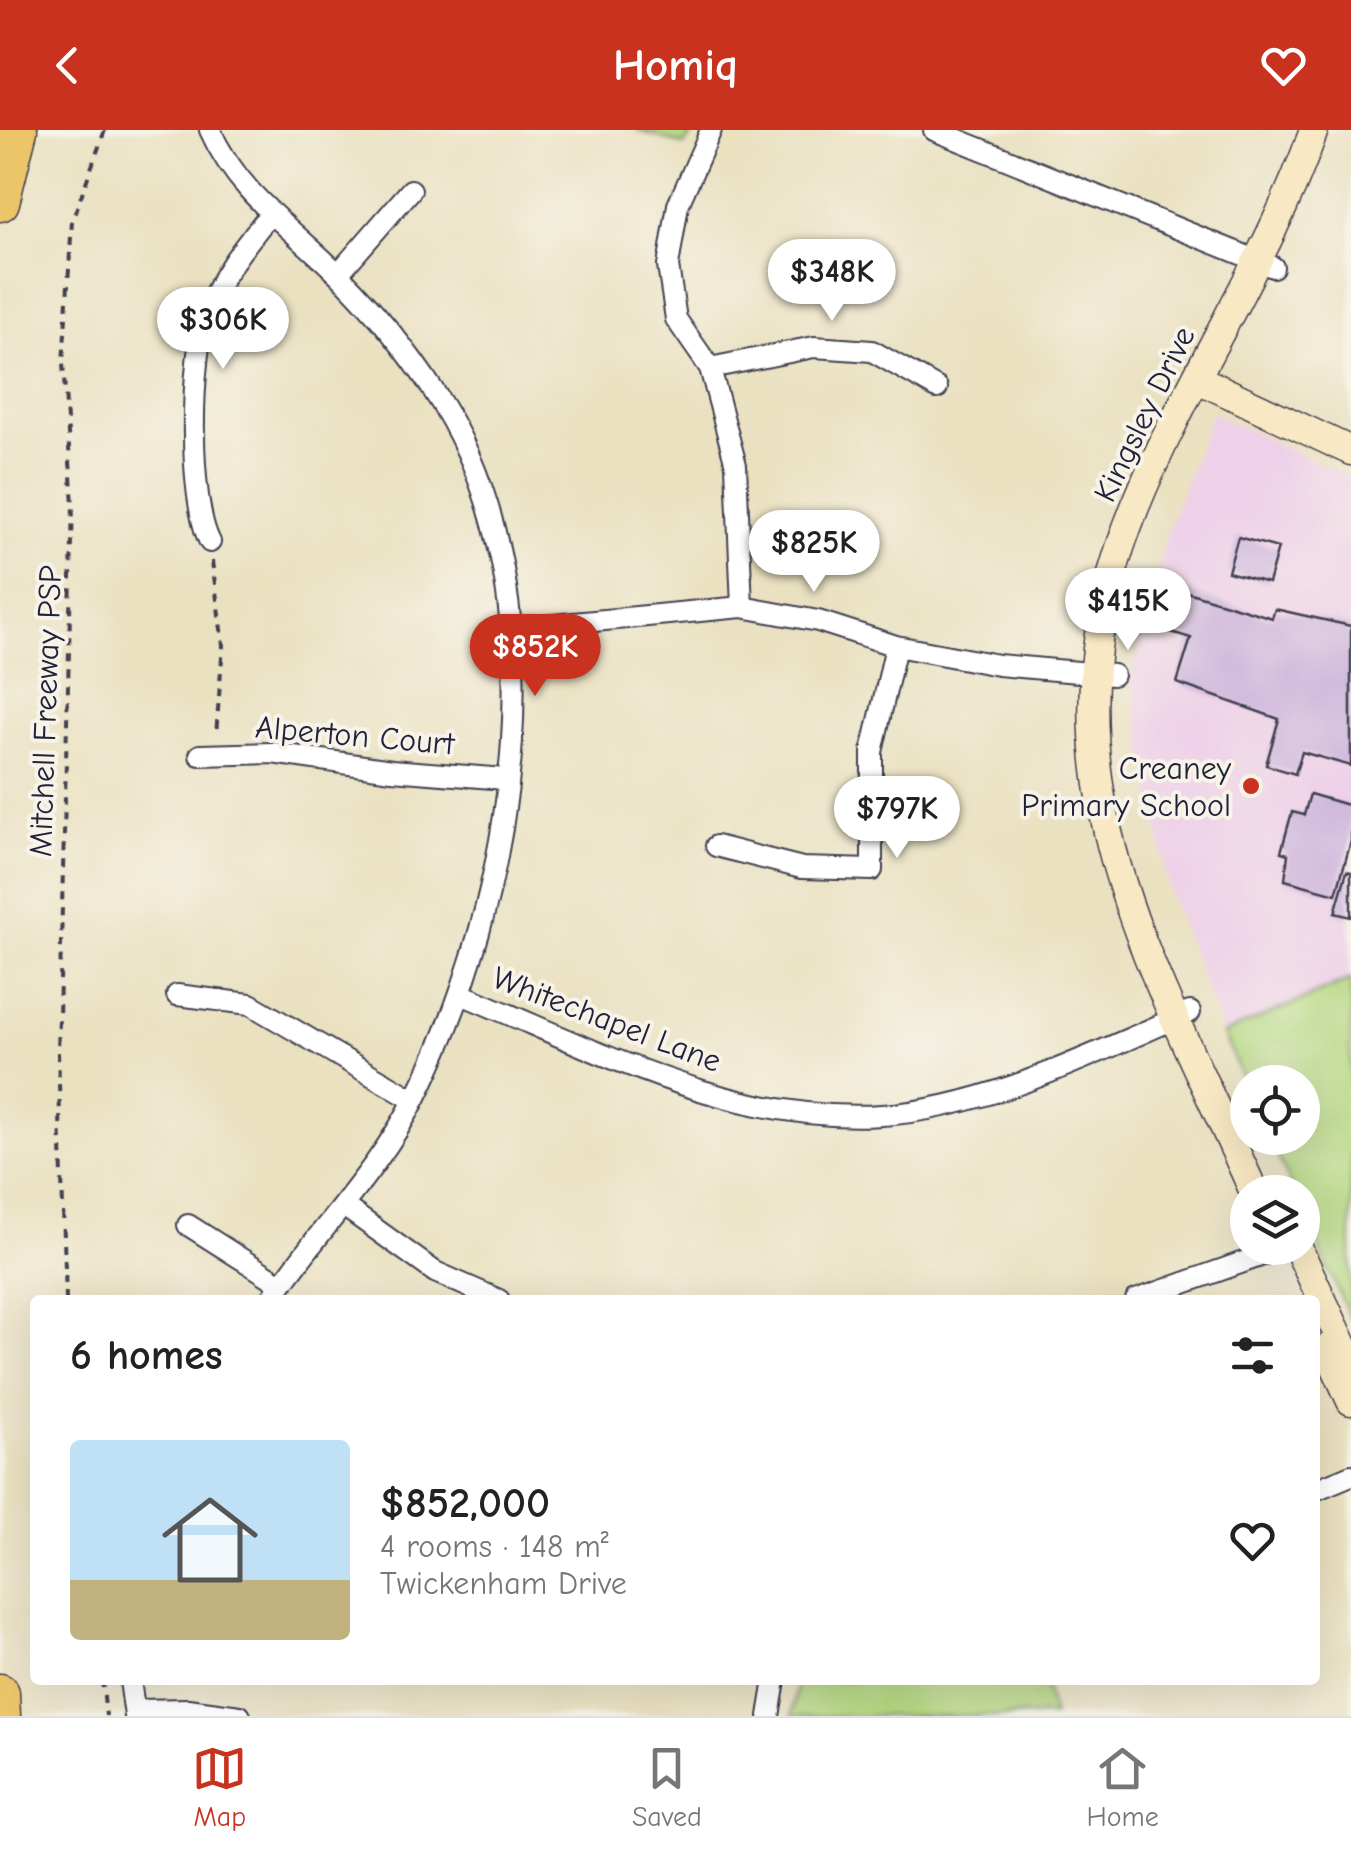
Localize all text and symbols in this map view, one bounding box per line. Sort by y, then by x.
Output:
icon: back [40,38,95,93]
icon: heart [1256,38,1311,93]
text: Homiq [613,39,738,91]
pin: $348K [762,239,902,324]
text: $348K [790,253,874,290]
pin: $306K [153,287,293,372]
text: $306K [179,301,267,338]
street label: Kingsley Drive [1086,321,1203,508]
pin: $825K [744,510,884,595]
text: $825K [771,524,857,561]
street label: Mitchell Freeway PSP [22,564,69,857]
pin: $415K [1058,568,1198,653]
text: $415K [1087,582,1169,619]
pin: $852K [465,614,605,699]
text: $852K [492,628,578,665]
street label: Alperton Court [254,708,457,763]
place label: Creaney Primary School [1021,750,1232,824]
marker: Creaney Primary School [1240,775,1262,797]
pin: $797K [827,776,967,861]
text: $797K [856,790,938,827]
street label: Whitechapel Lane [487,959,726,1080]
map controls [1230,1065,1320,1265]
button: locate [1230,1065,1320,1155]
button: layers [1230,1175,1320,1265]
icon: filters [1225,1328,1280,1383]
text: 6 homes [70,1331,223,1380]
text: $852,000 [380,1479,550,1528]
icon: home [150,1480,270,1600]
icon: heart [1225,1513,1280,1568]
text: 4 rooms · 148 m² [380,1528,609,1565]
text: Twickenham Drive [380,1565,627,1602]
tab: Map [192,1741,247,1833]
tab: Saved [632,1741,702,1833]
tab: Home [1086,1741,1159,1833]

